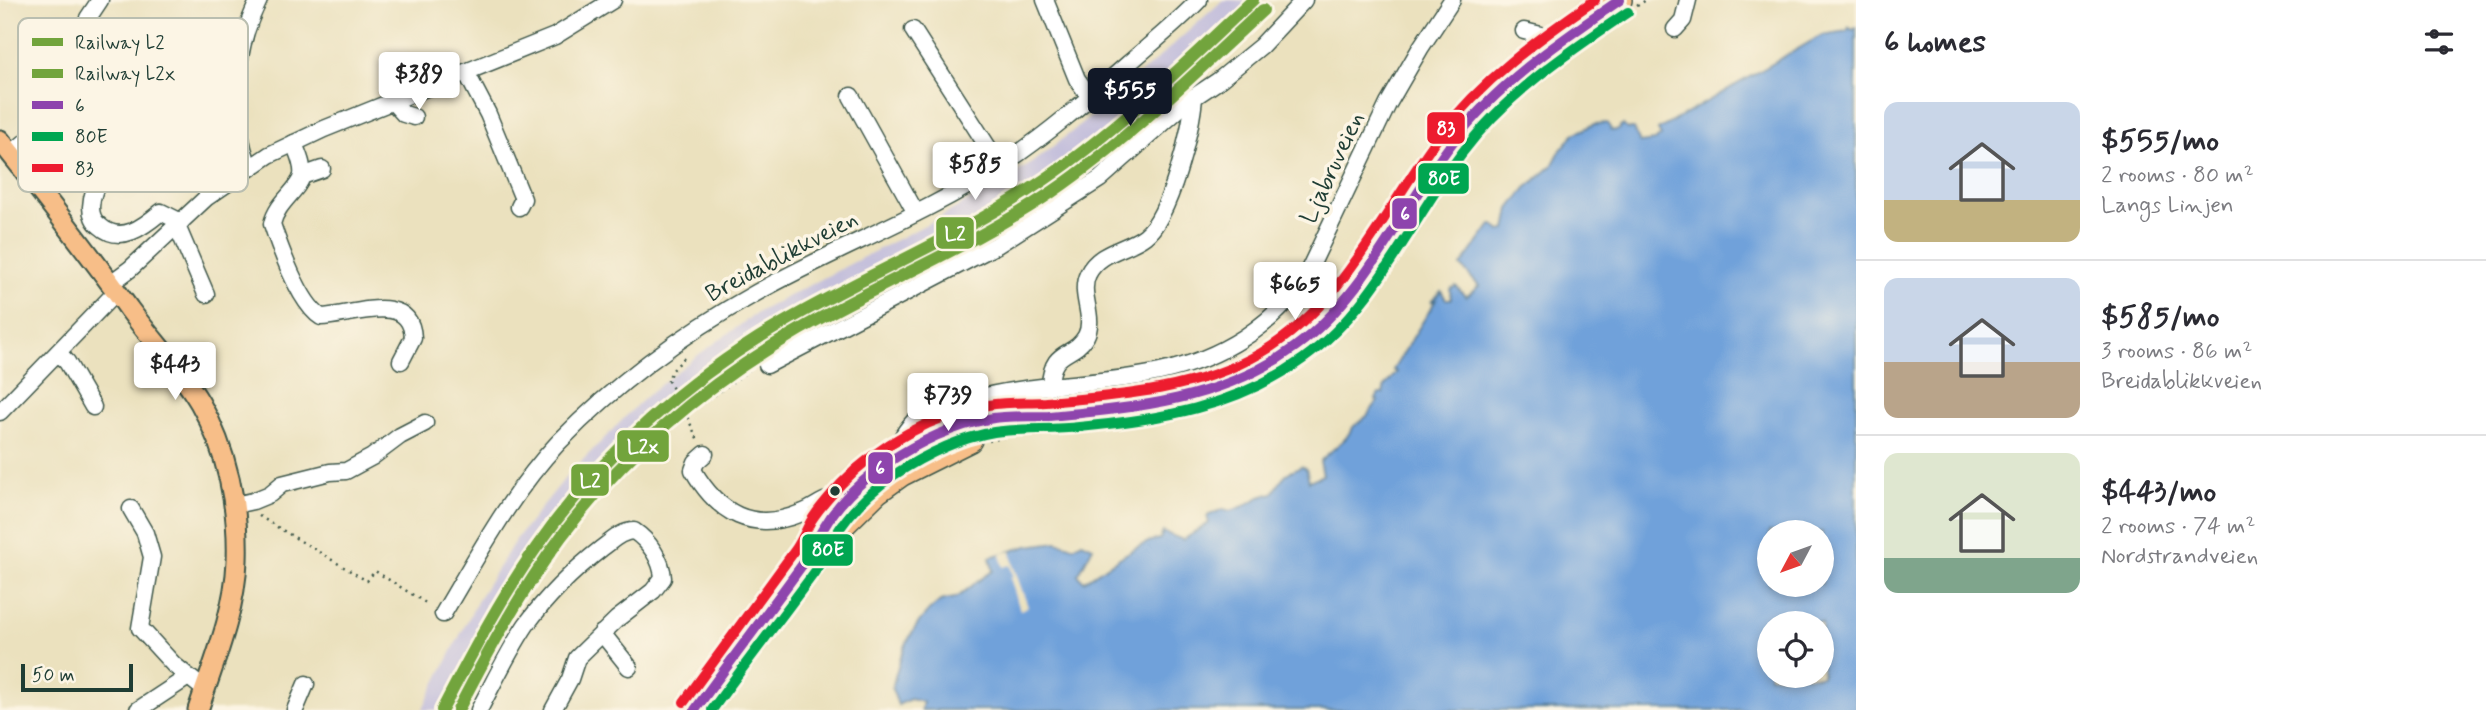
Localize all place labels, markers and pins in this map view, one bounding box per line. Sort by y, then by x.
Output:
pin: $389 [378,52,460,112]
pin: $555 [1089,68,1171,128]
pin: $585 [934,142,1016,202]
pin: $665 [1254,262,1336,322]
pin: $443 [134,342,216,402]
pin: $739 [907,374,989,433]
unlabelled marker [828,484,842,498]

